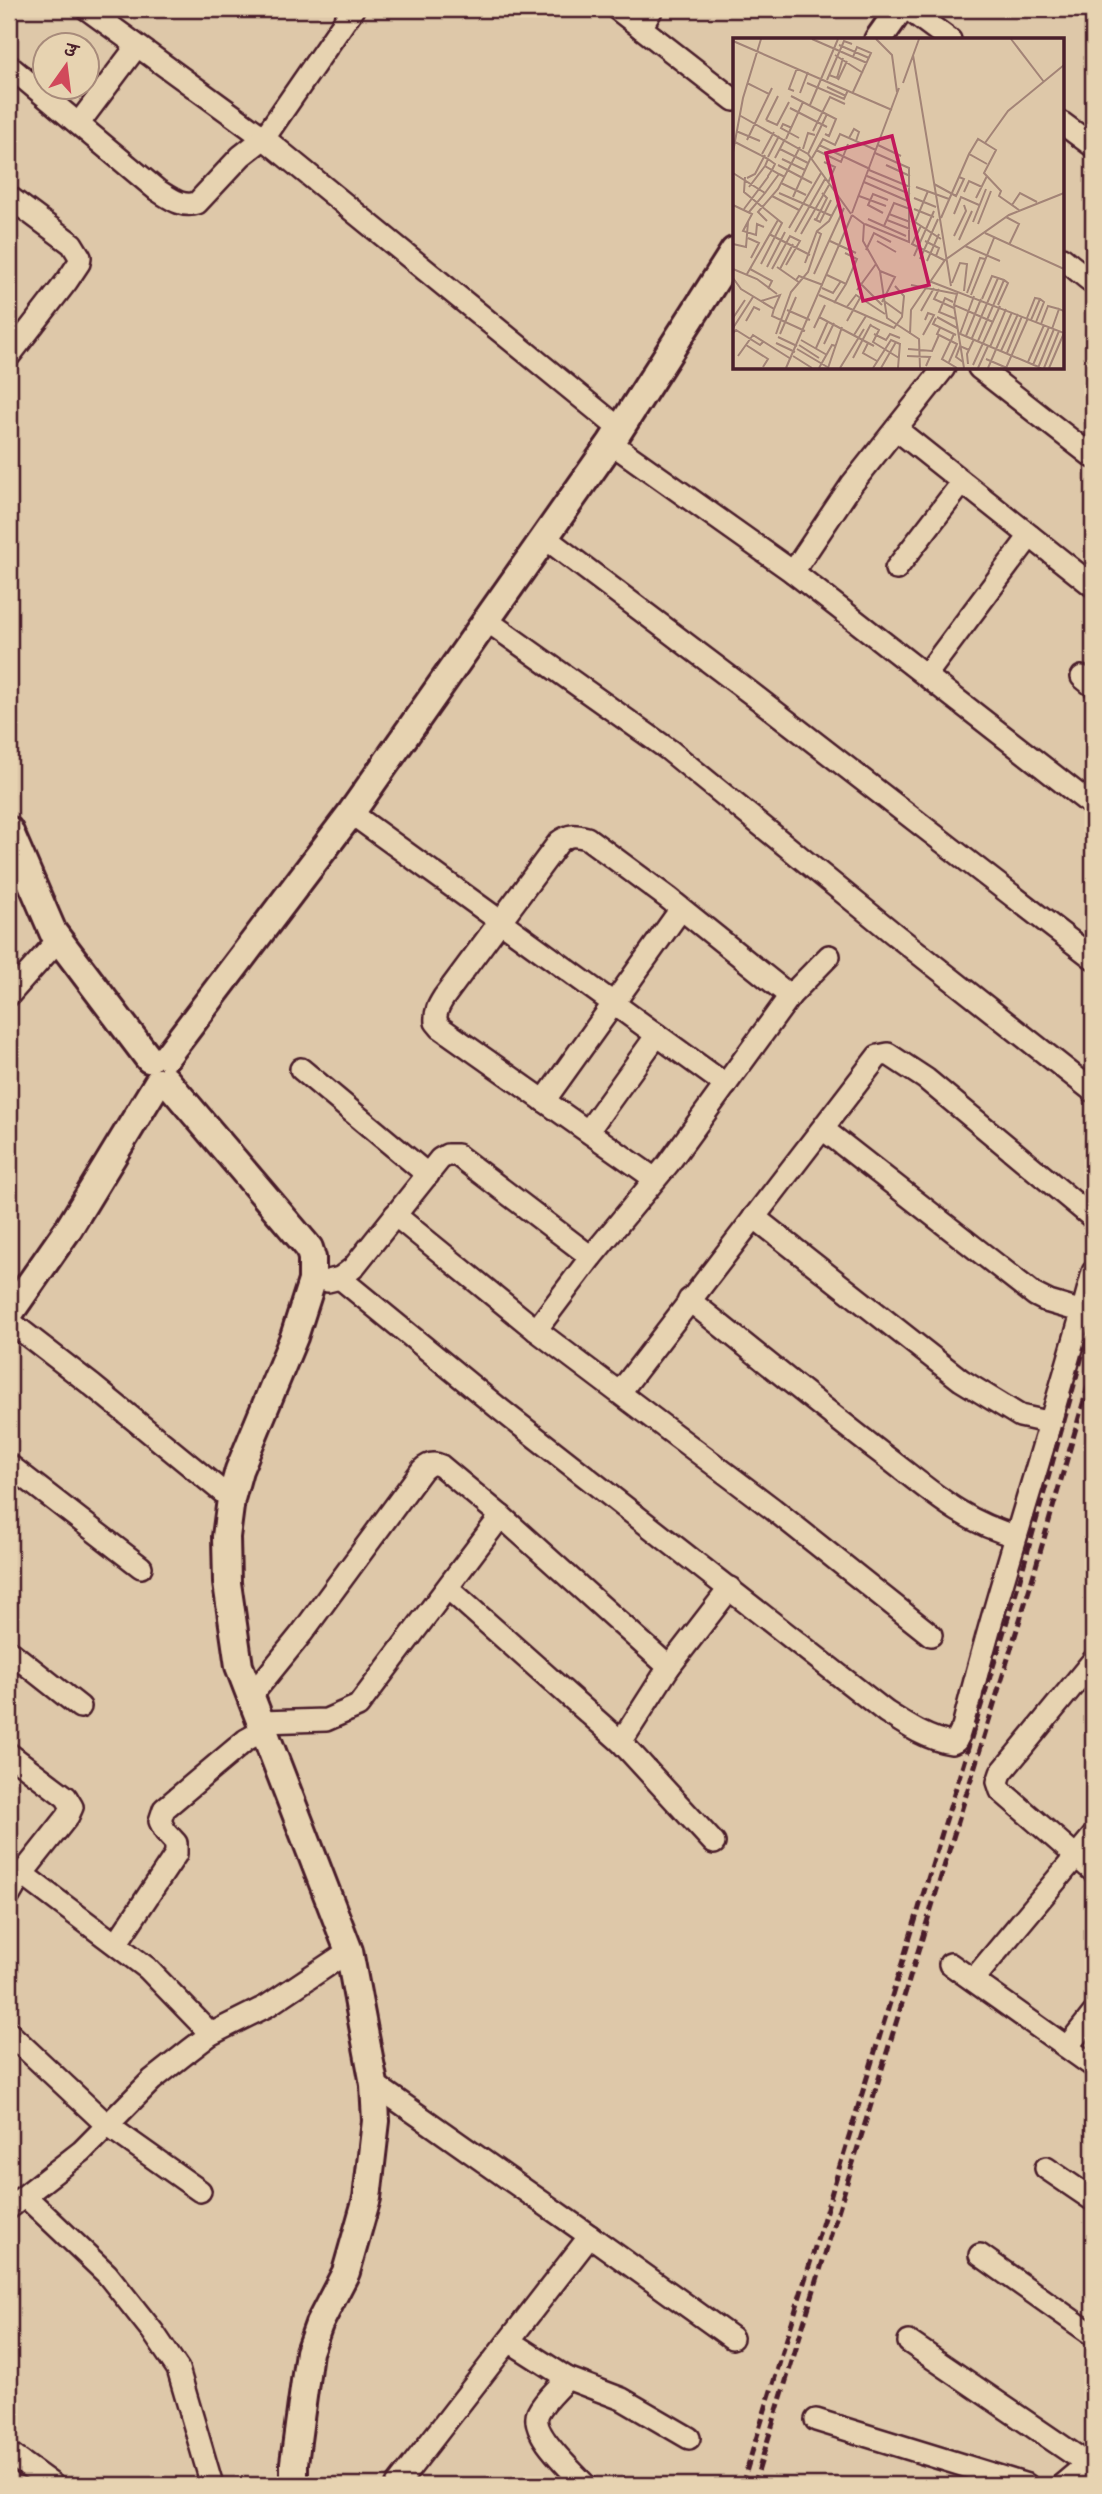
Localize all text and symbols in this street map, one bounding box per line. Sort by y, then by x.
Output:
north arrow [32,32,102,102]
text: उ [60,35,83,68]
inset map [733,38,1064,369]

